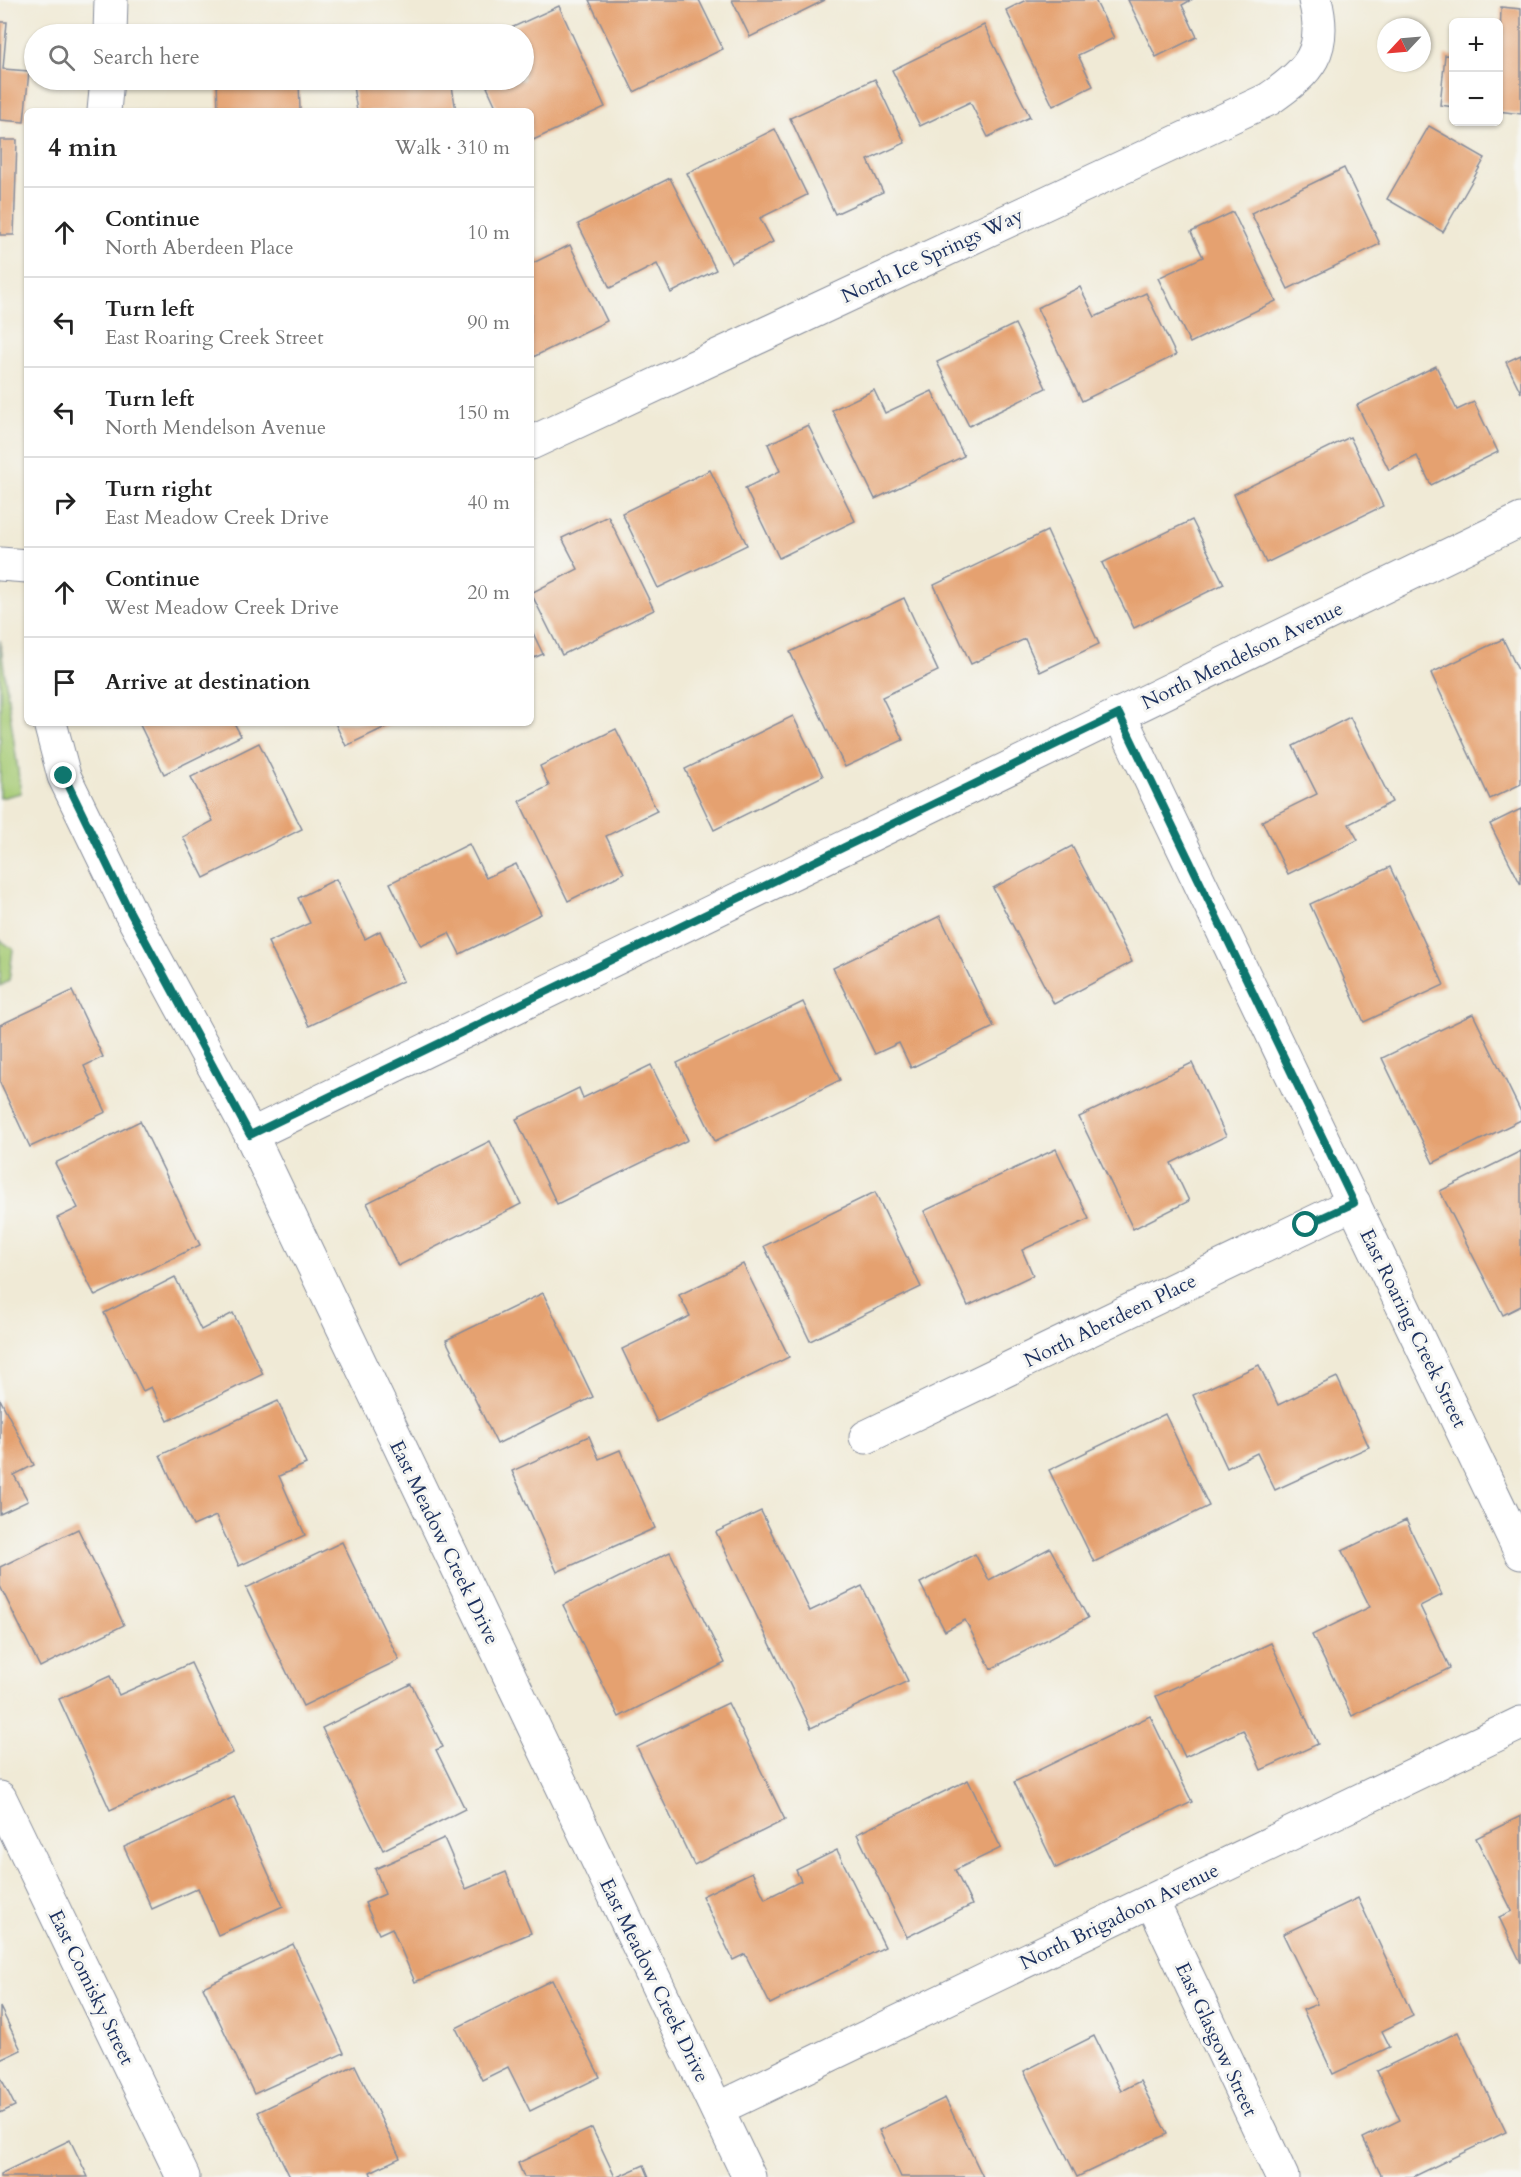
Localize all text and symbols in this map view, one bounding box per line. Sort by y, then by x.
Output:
north arrow [1377,18,1431,72]
map controls [1449,18,1503,126]
button: + [1449,18,1503,72]
search box [24,24,534,90]
icon: search [45,41,78,74]
text: Search here [93,42,200,72]
button: − [1449,72,1503,126]
text: 4 min [48,130,117,165]
text: Walk · 310 m [395,134,510,161]
street label: North Ice Springs Way [837,201,1028,309]
text: Continue [105,204,200,234]
icon: ahead [48,216,81,249]
text: 10 m [467,219,510,246]
text: North Aberdeen Place [105,234,293,261]
text: Turn left [105,294,194,324]
icon: left [48,306,81,339]
text: 90 m [467,309,510,336]
text: East Roaring Creek Street [105,324,324,351]
text: Turn left [105,384,194,414]
icon: left [48,396,81,429]
text: 150 m [457,399,510,426]
text: North Mendelson Avenue [105,414,326,441]
text: Turn right [105,474,212,504]
icon: right [48,486,81,519]
text: 40 m [467,489,510,516]
text: East Meadow Creek Drive [105,504,329,531]
text: Continue [105,564,200,594]
icon: ahead [48,576,81,609]
text: 20 m [467,579,510,606]
text: West Meadow Creek Drive [105,594,339,621]
street label: North Mendelson Avenue [1137,595,1347,716]
icon: arrive [48,666,81,699]
text: Arrive at destination [105,667,310,697]
route end [50,762,76,788]
route start [1292,1211,1318,1237]
street label: East Roaring Creek Street [1354,1224,1474,1433]
street label: North Aberdeen Place [1020,1267,1201,1374]
street label: East Meadow Creek Drive [383,1436,506,1649]
street label: North Brigadoon Avenue [1015,1857,1223,1976]
street label: East Meadow Creek Drive [593,1874,716,2087]
street label: East Comisky Street [42,1905,141,2070]
street label: East Glasgow Street [1169,1958,1264,2121]

